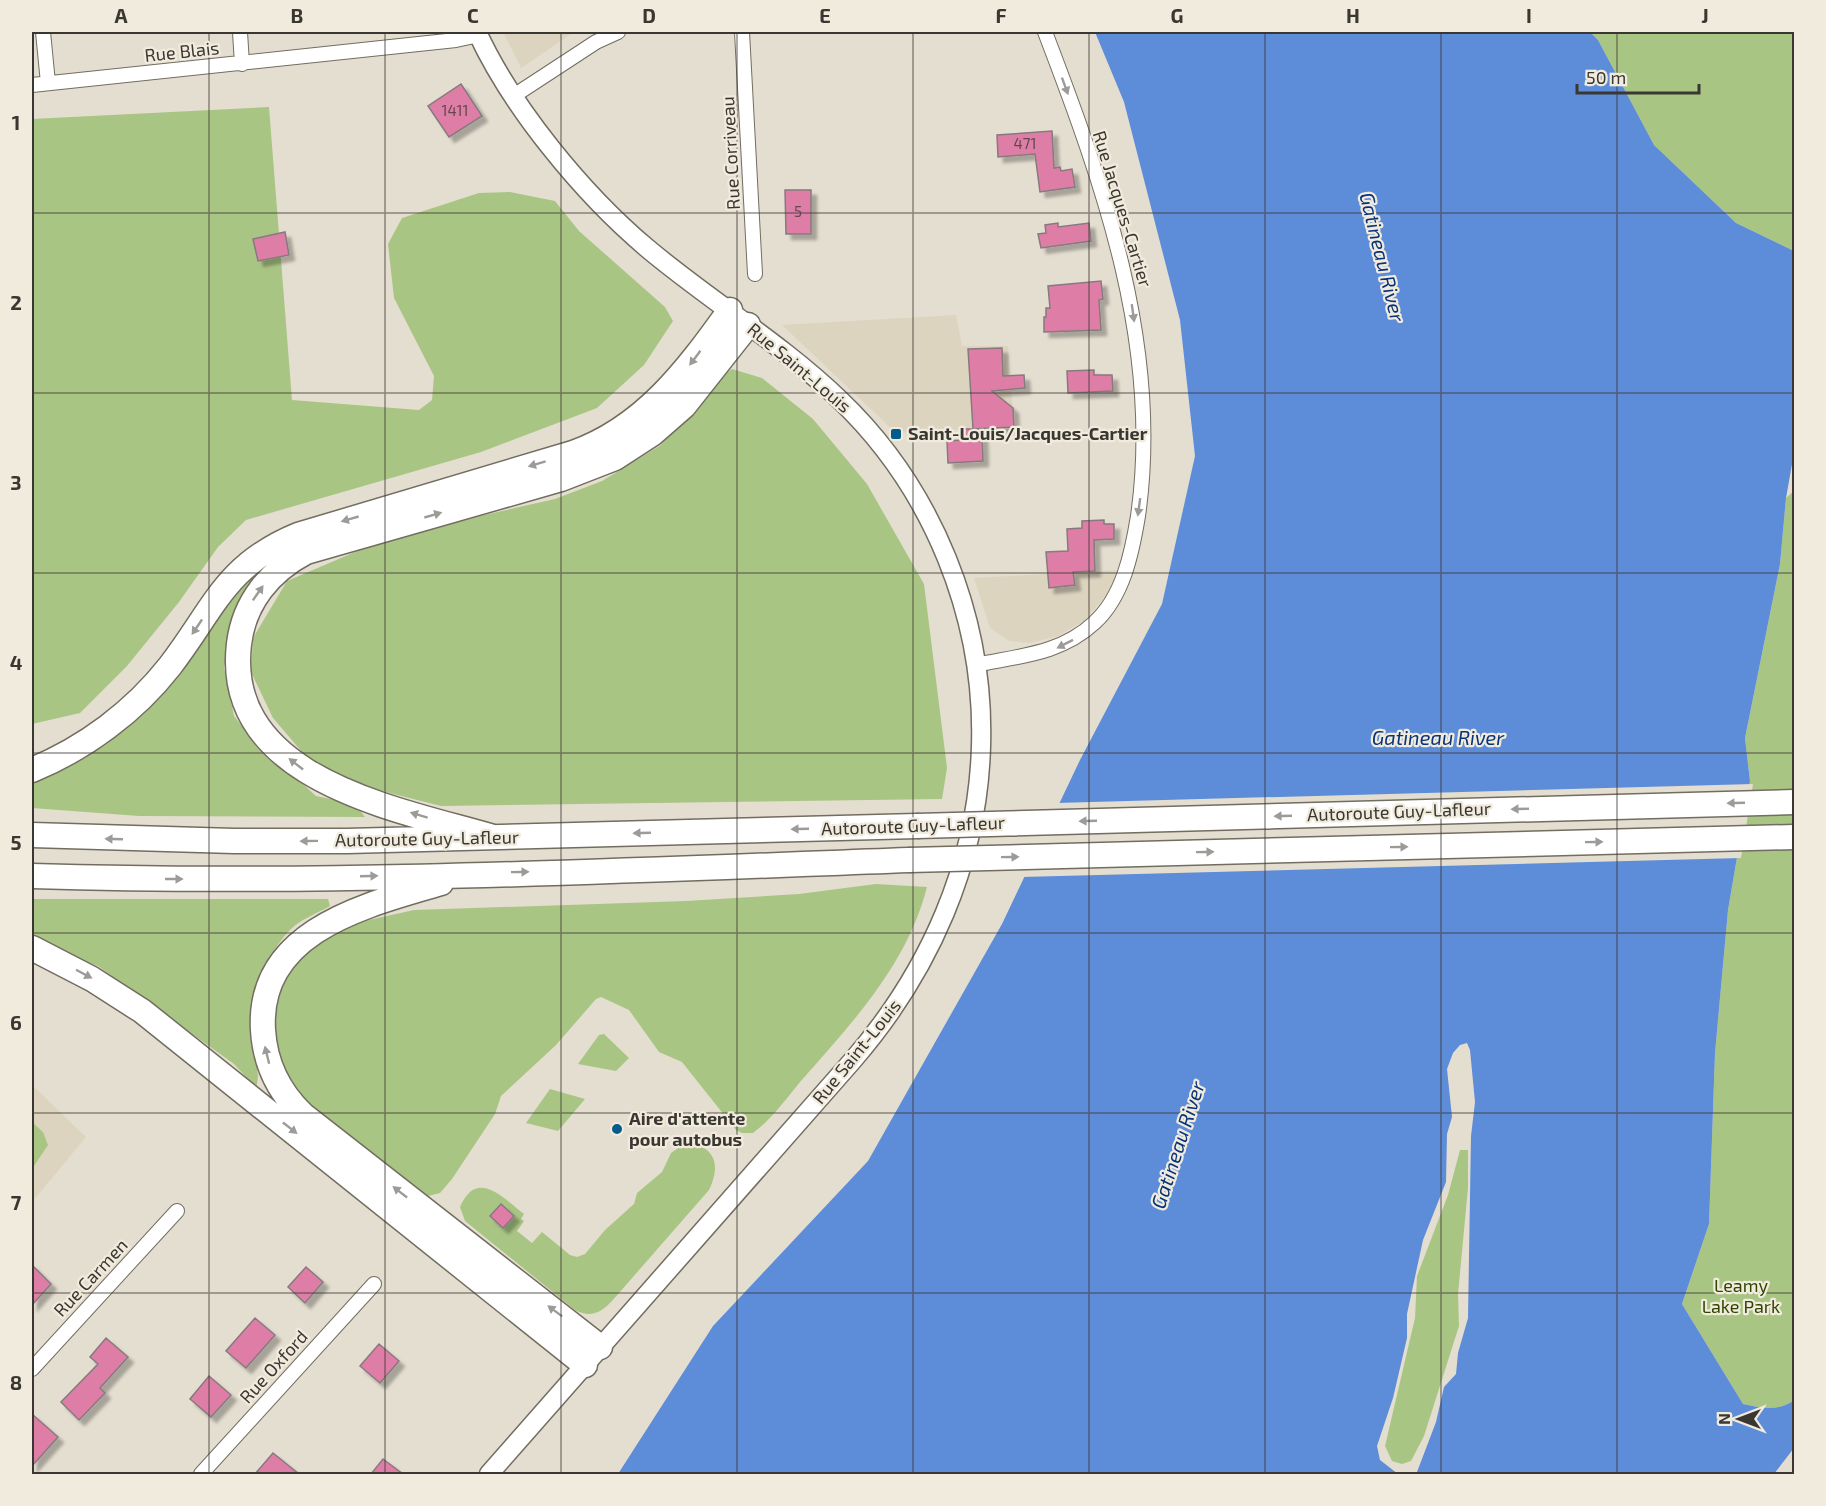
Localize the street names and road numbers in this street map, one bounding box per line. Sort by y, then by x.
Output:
street label: Rue Blais [143,36,220,66]
street label: Rue Corriveau [716,96,744,210]
street label: Rue Jacques-Cartier [1089,128,1157,290]
street label: Rue Saint-Louis [743,318,856,417]
street label: Autoroute Guy-Lafleur [1307,797,1491,825]
street label: Autoroute Guy-Lafleur [821,811,1005,839]
street label: Autoroute Guy-Lafleur [335,825,519,851]
street label: Rue Saint-Louis [807,995,905,1108]
street label: Rue Carmen [49,1234,132,1321]
street label: Rue Oxford [235,1325,312,1407]

